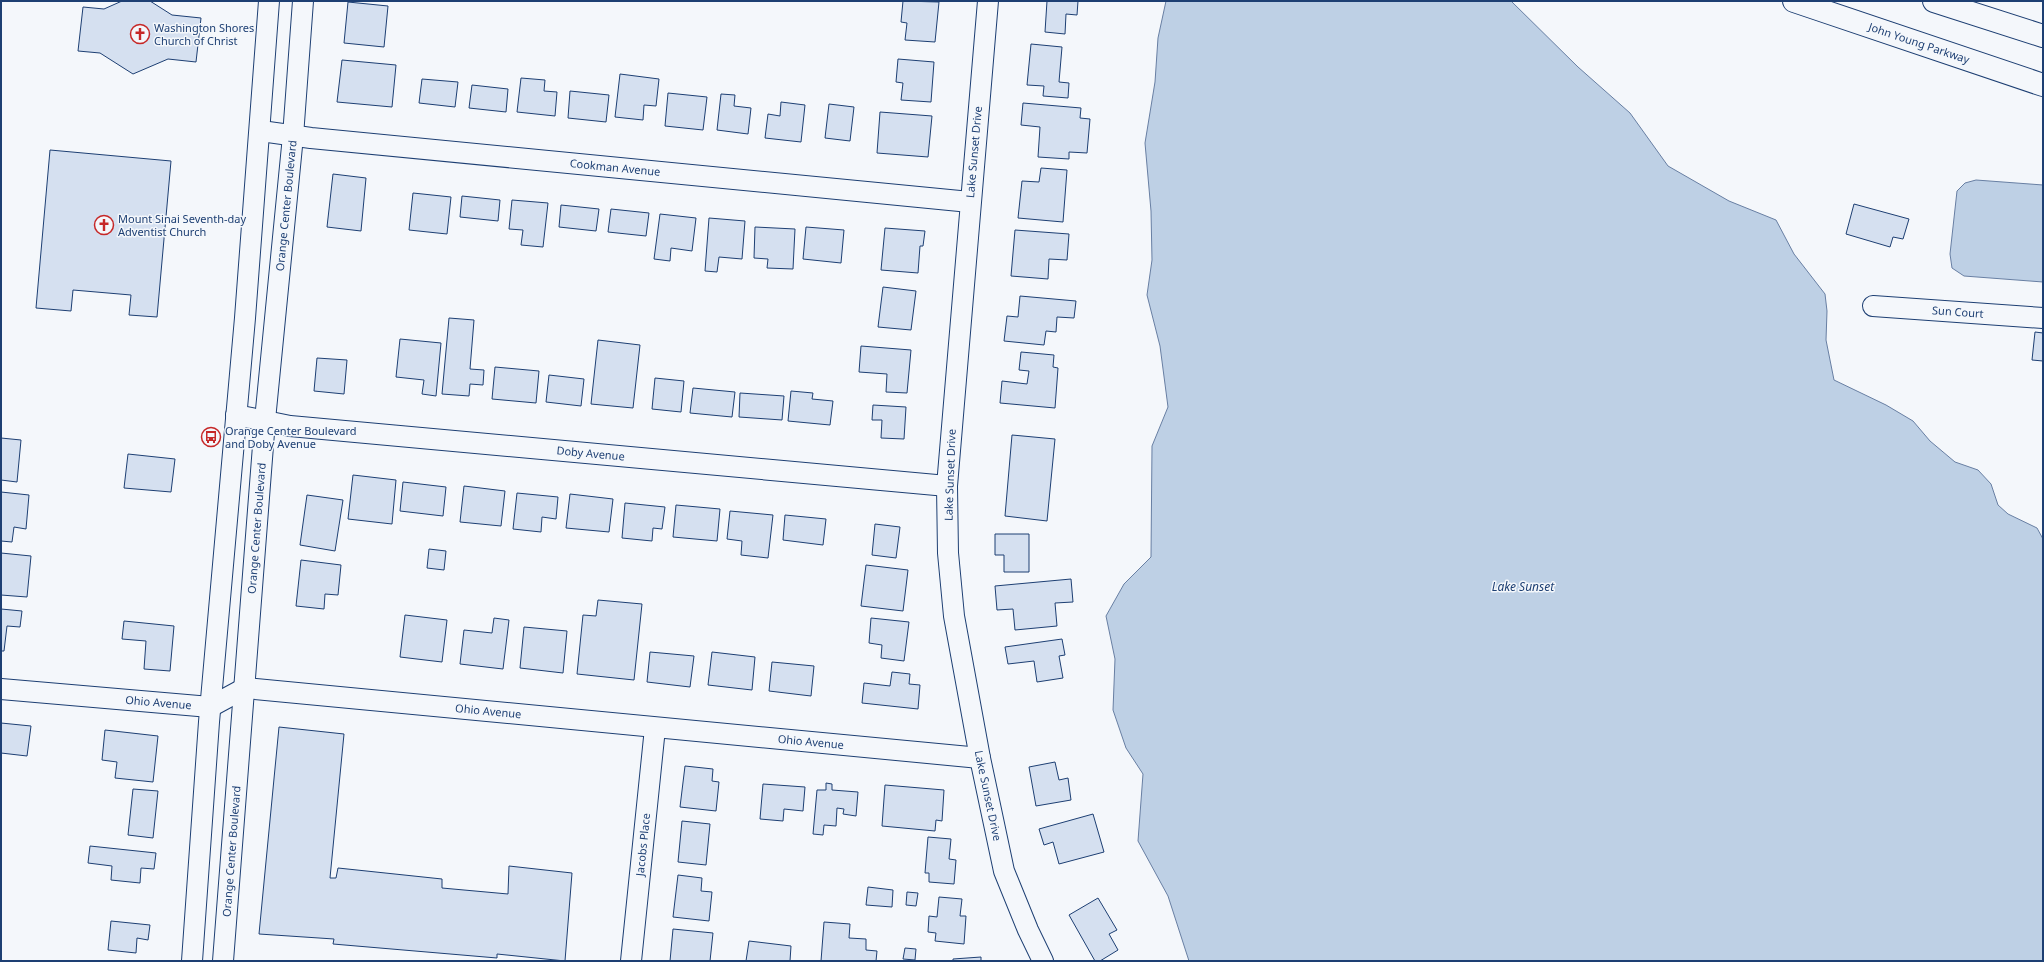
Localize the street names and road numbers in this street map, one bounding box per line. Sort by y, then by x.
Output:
street label: John Young Parkway [1866,18,1972,67]
street label: Lake Sunset Drive [962,105,985,198]
street label: Orange Center Boulevard [272,139,300,272]
street label: Cookman Avenue [569,155,661,179]
street label: Sun Court [1932,302,1984,321]
street label: Lake Sunset Drive [940,429,959,521]
street label: Doby Avenue [556,442,625,464]
street label: Orange Center Boulevard [244,462,269,594]
street label: Ohio Avenue [125,692,192,712]
street label: Ohio Avenue [455,700,522,721]
street label: Ohio Avenue [777,731,845,752]
street label: Lake Sunset Drive [972,749,1005,842]
street label: Orange Center Boulevard [218,785,244,918]
street label: Jacobs Place [632,812,653,878]

